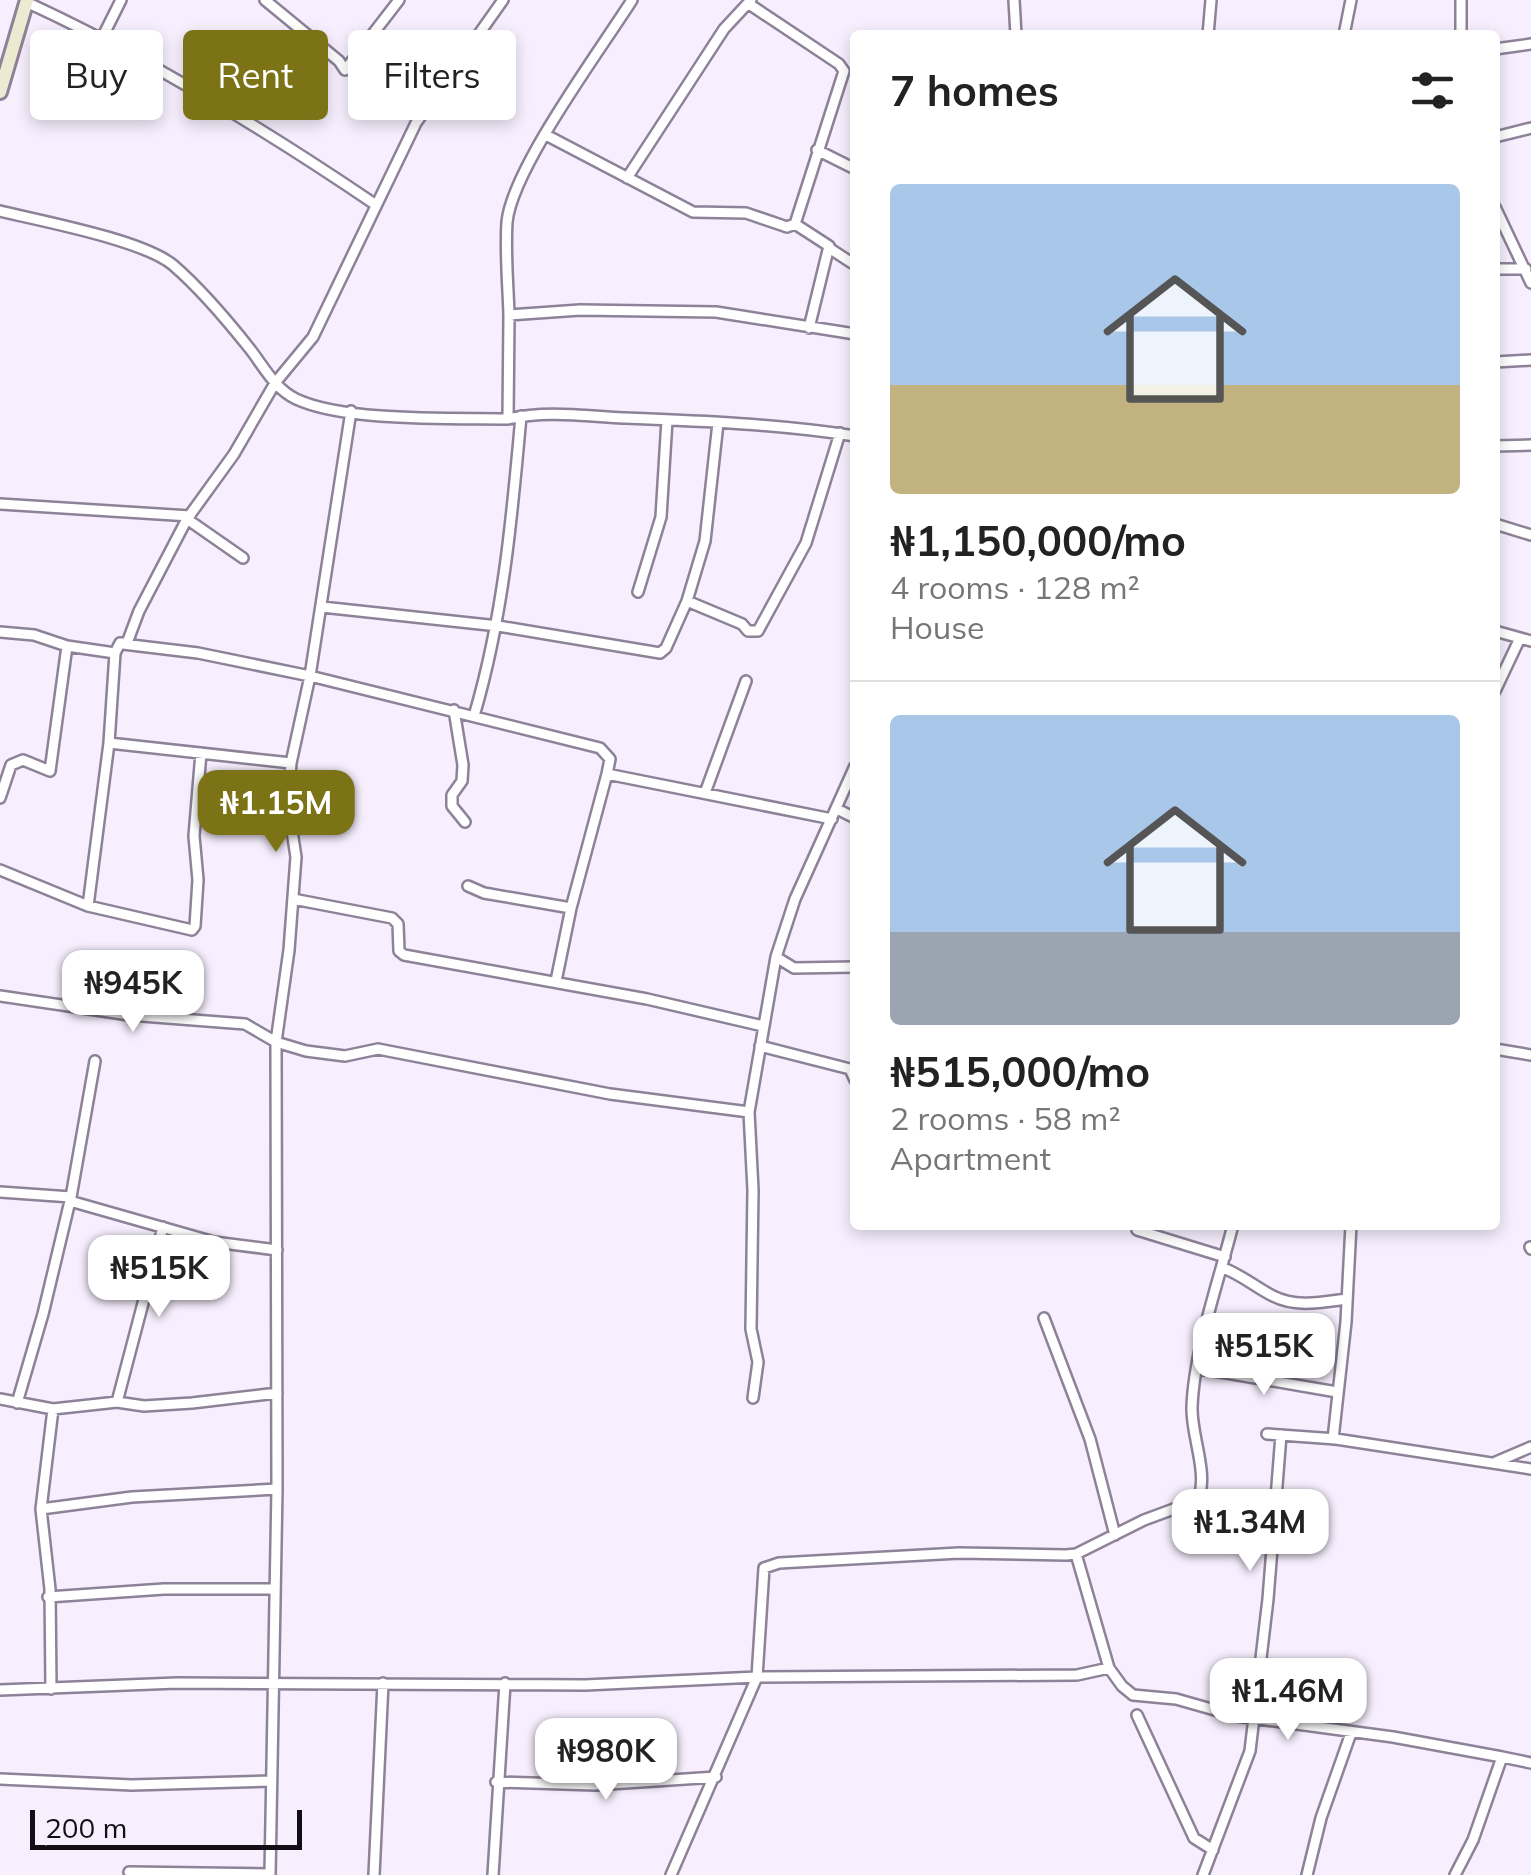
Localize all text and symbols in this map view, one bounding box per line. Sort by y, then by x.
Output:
chip: Buy [30,30,163,120]
chip: Rent [183,30,328,120]
chip: Filters [348,30,516,120]
icon: filters [1405,63,1460,118]
text: 7 homes [890,64,1059,117]
icon: home [1085,249,1265,429]
text: ₦1,150,000/mo [890,514,1186,567]
text: 4 rooms · 128 m² [890,567,1140,607]
text: House [890,607,985,647]
pin: ₦1.15M [195,770,357,855]
icon: home [1085,780,1265,960]
text: ₦1.15M [220,782,332,822]
pin: ₦945K [63,950,203,1035]
text: ₦945K [84,962,182,1002]
text: ₦515,000/mo [890,1045,1150,1098]
text: 2 rooms · 58 m² [890,1098,1121,1138]
text: Apartment [890,1138,1051,1178]
pin: ₦515K [89,1235,229,1320]
text: ₦515K [110,1247,208,1287]
pin: ₦515K [1194,1313,1334,1398]
text: ₦515K [1215,1325,1313,1365]
pin: ₦1.34M [1169,1489,1331,1574]
text: ₦1.34M [1194,1501,1306,1541]
pin: ₦1.46M [1207,1658,1369,1743]
text: ₦1.46M [1232,1670,1344,1710]
pin: ₦980K [536,1718,676,1803]
text: ₦980K [557,1730,655,1770]
scale bar [30,1805,302,1850]
text: 200 m [45,1810,127,1845]

